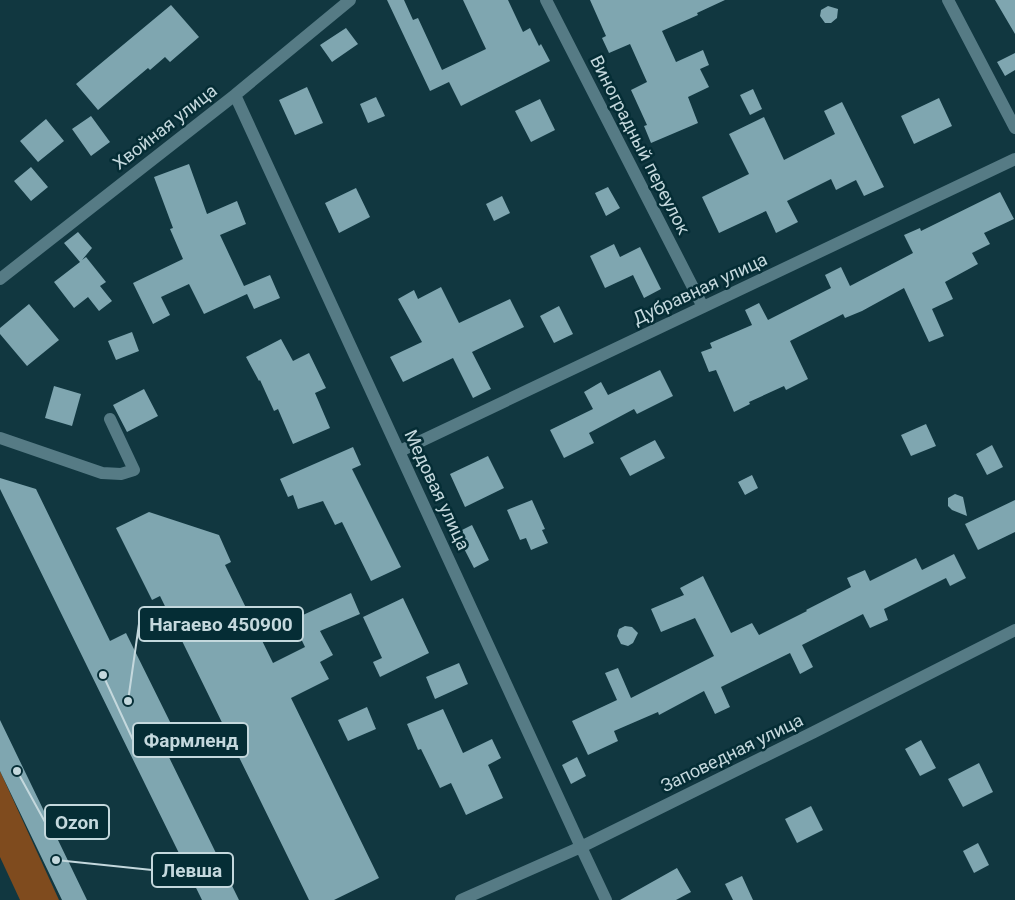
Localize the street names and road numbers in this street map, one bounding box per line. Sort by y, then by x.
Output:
street label: Виноградный переулок [586,52,695,238]
street label: Хвойная улица [109,79,221,174]
street label: Дубравная улица [629,248,770,329]
street label: Медовая улица [400,426,474,553]
street label: Заповедная улица [657,709,806,796]

